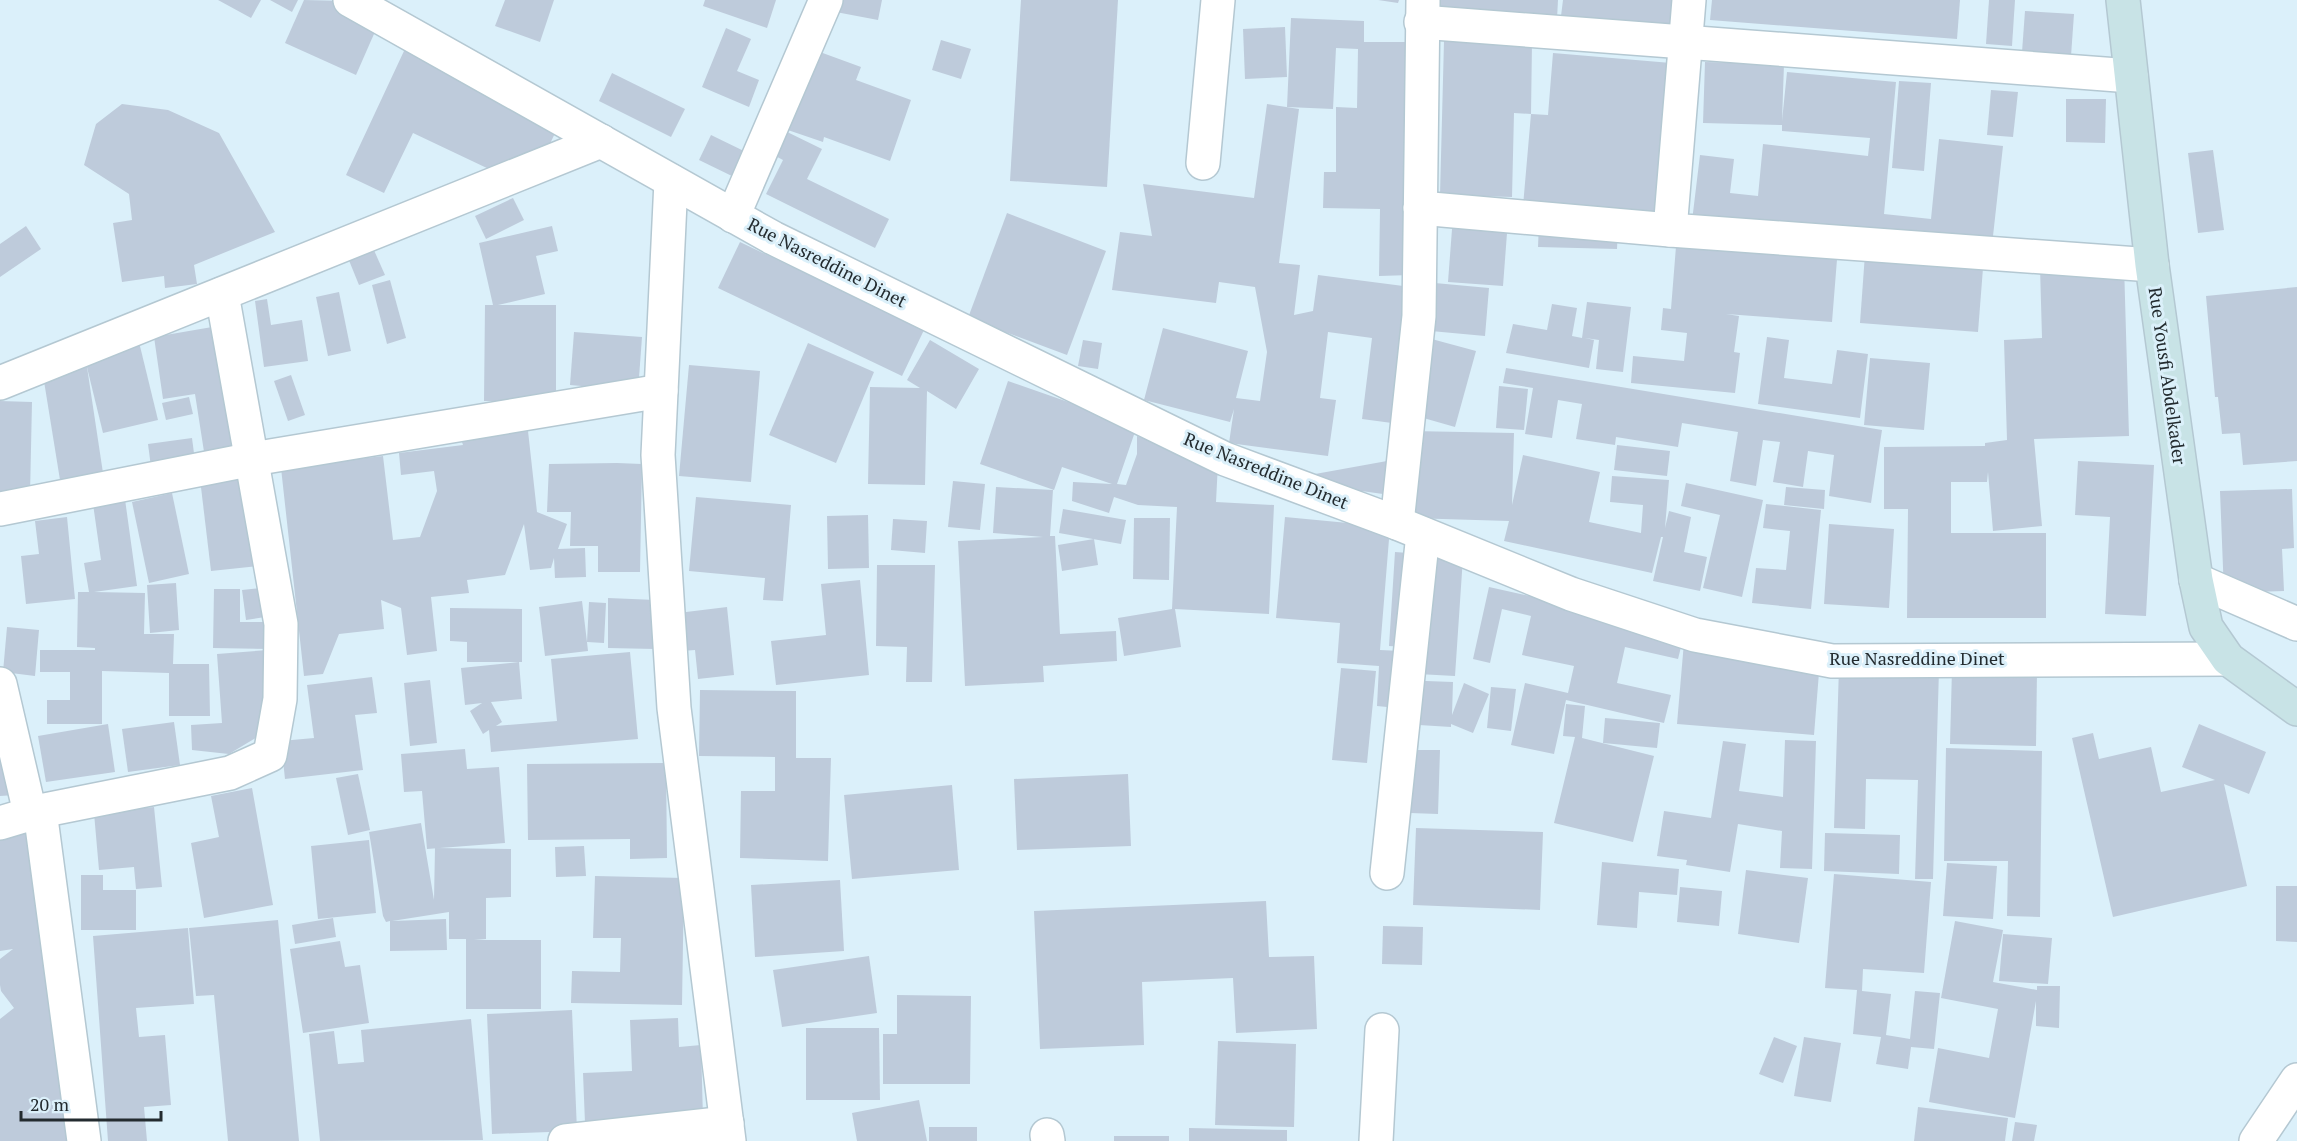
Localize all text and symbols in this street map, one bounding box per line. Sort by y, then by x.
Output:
street label: Rue Nasreddine Dinet [744,212,911,313]
street label: Rue Yousfi Abdelkader [2144,286,2192,466]
street label: Rue Nasreddine Dinet [1181,426,1352,514]
street label: Rue Nasreddine Dinet [1829,646,2005,670]
scale bar [21,1084,160,1122]
text: 20 m [30,1092,70,1116]

